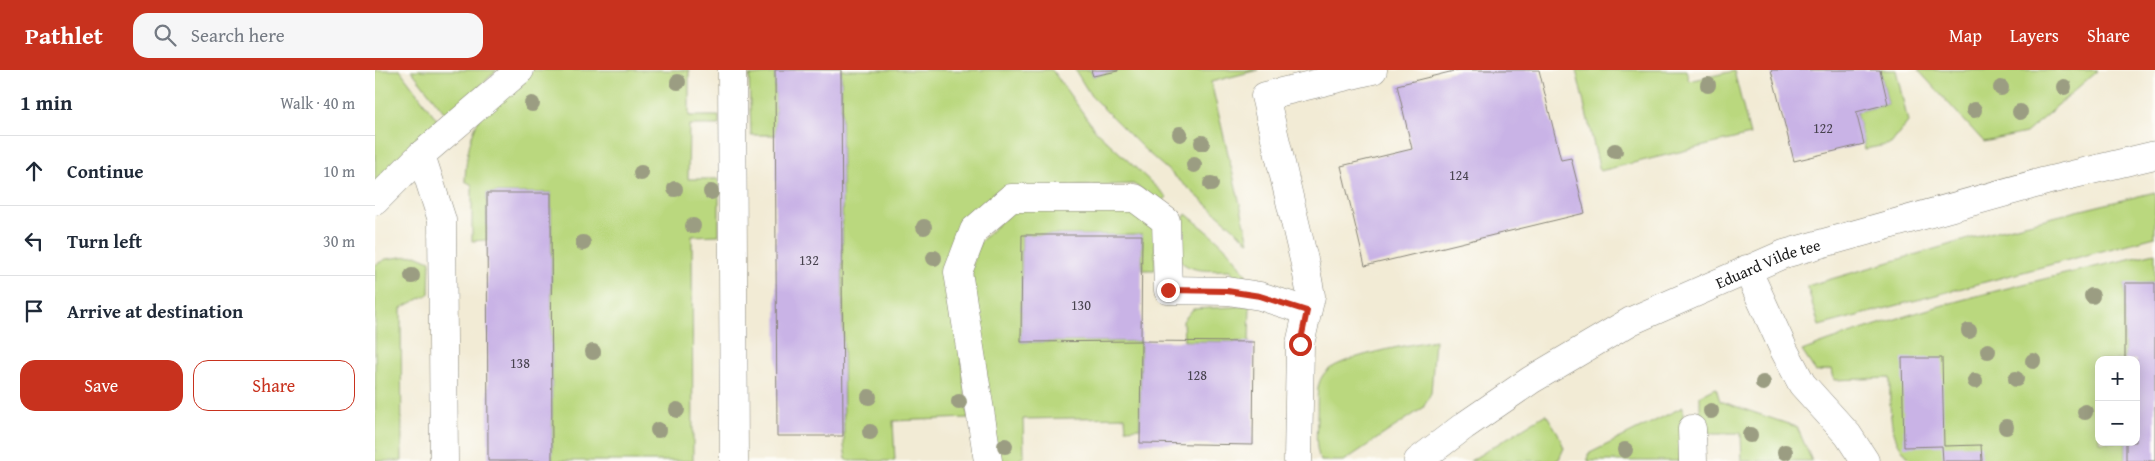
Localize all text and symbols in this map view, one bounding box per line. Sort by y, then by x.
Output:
search box [133,13,483,58]
text: Pathlet [25,18,103,53]
icon: search [151,21,179,49]
text: Search here [191,21,285,49]
text: Map [1949,22,1982,49]
text: Layers [2010,22,2059,49]
text: Share [2087,22,2130,49]
text: 1 min [20,87,72,118]
text: Walk · 40 m [280,91,355,115]
house number: 122 [1813,118,1833,138]
icon: ahead [20,157,48,185]
text: Continue [67,157,144,185]
text: 10 m [323,159,355,183]
house number: 124 [1449,165,1469,185]
icon: left [20,227,48,255]
text: Turn left [67,227,142,255]
text: 30 m [323,229,355,253]
street label: Eduard Vilde tee [1712,232,1823,295]
house number: 132 [799,250,819,270]
route end [1157,279,1180,302]
house number: 130 [1071,295,1091,315]
icon: arrive [20,297,48,325]
text: Arrive at destination [67,297,243,325]
route start [1289,333,1312,356]
house number: 138 [510,353,530,373]
map controls [2095,356,2140,446]
button: + [2095,356,2140,401]
button: Save [20,360,183,411]
button: Share [193,360,355,411]
house number: 128 [1187,365,1207,385]
button: − [2095,401,2140,446]

